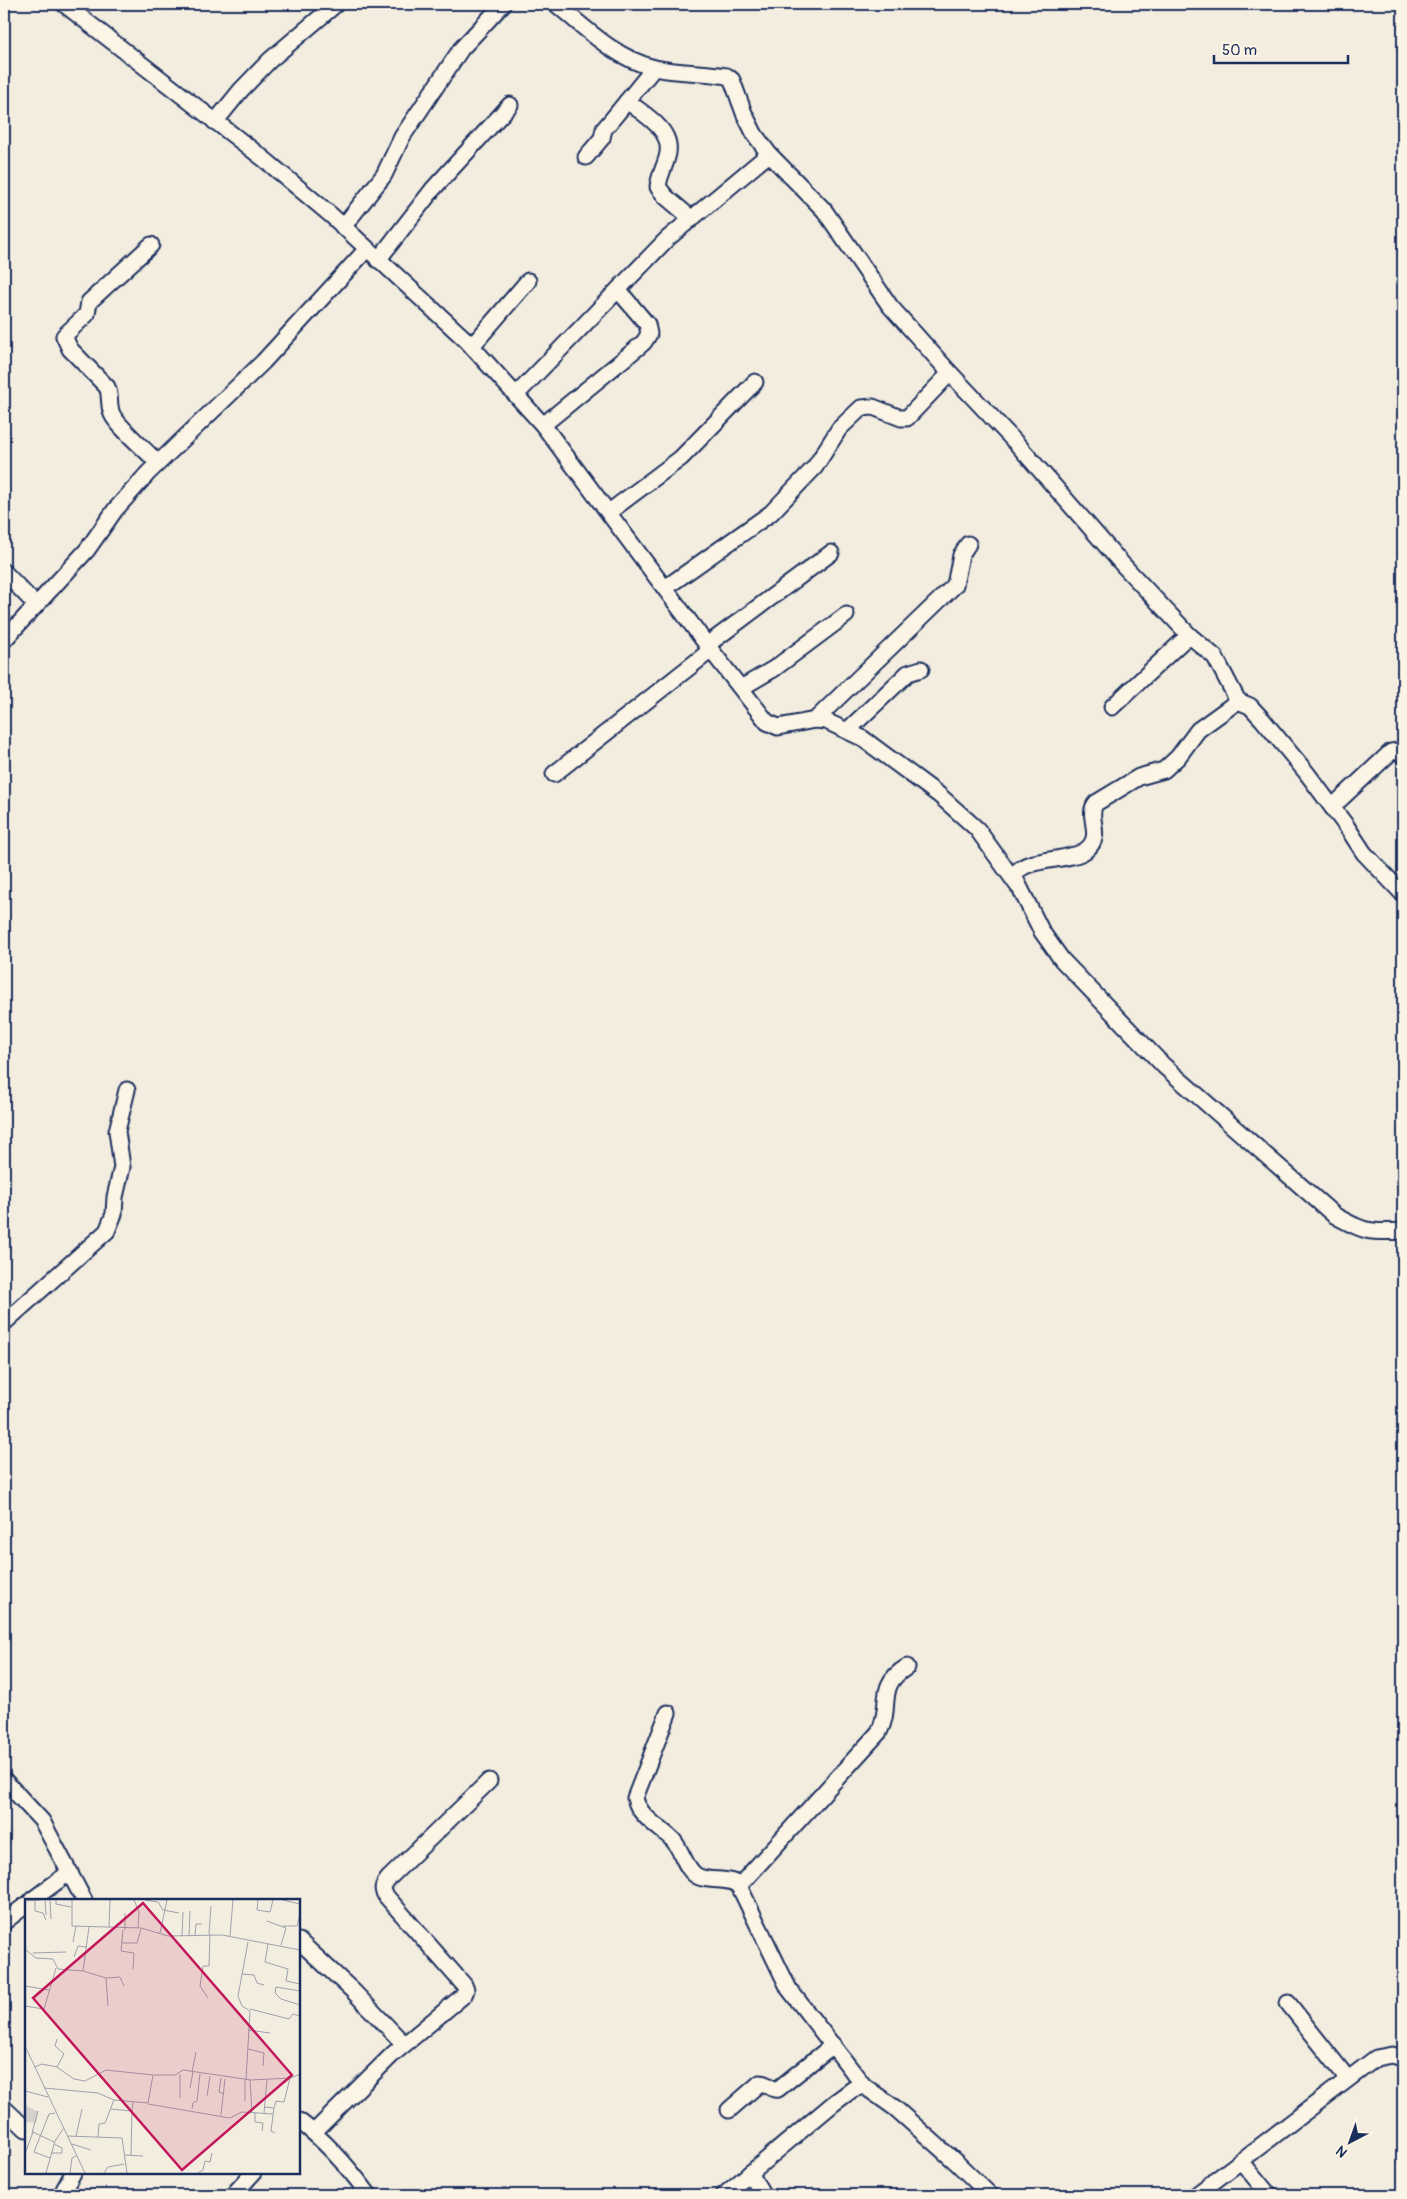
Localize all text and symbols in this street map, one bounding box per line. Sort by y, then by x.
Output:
scale bar [1214,32,1348,64]
text: 50 m [1222,41,1257,60]
inset map [25,1899,300,2174]
north arrow [1324,2116,1374,2166]
text: N [1333,2142,1351,2161]

